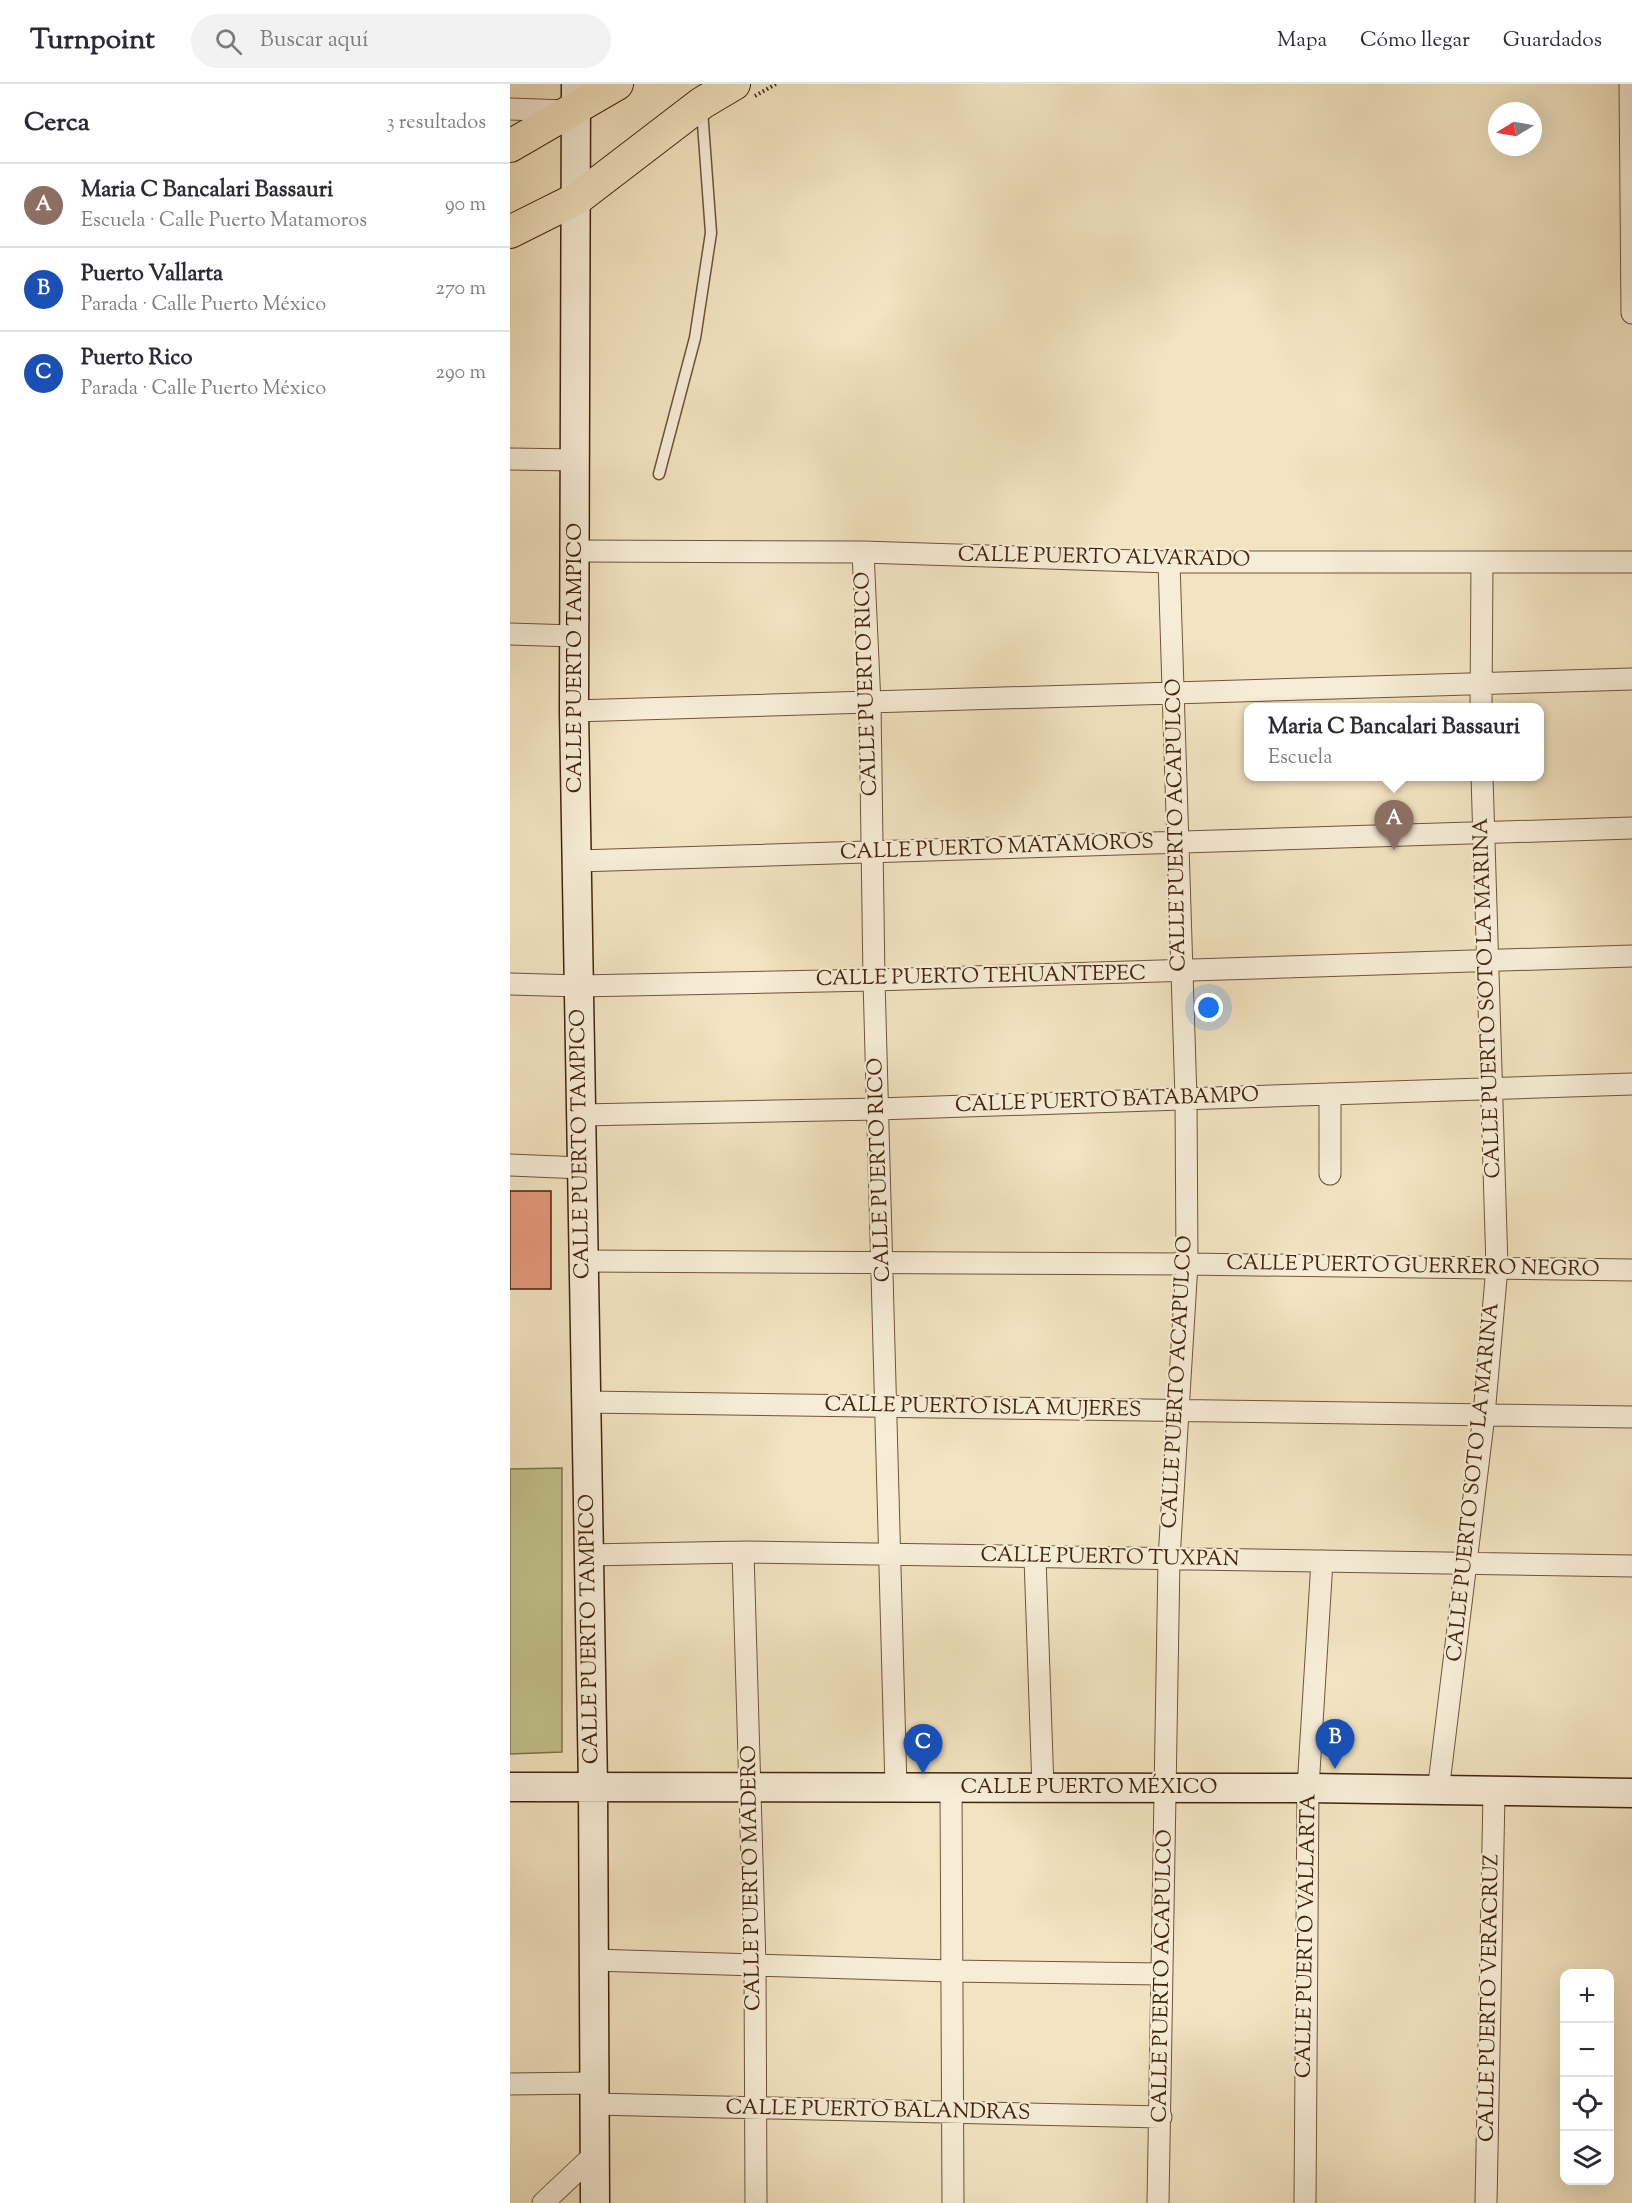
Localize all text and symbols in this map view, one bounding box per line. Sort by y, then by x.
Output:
search box [191,14,611,68]
text: Turnpoint [30,21,155,61]
icon: search [212,25,245,58]
text: Buscar aquí [260,25,369,57]
text: Mapa [1277,26,1327,56]
text: Cómo llegar [1360,26,1470,56]
text: Guardados [1503,26,1602,56]
north arrow [1488,102,1542,156]
text: Cerca [24,105,90,142]
text: 3 resultados [386,109,486,138]
text: Maria C Bancalari Bassauri [81,175,333,207]
text: A [35,191,52,220]
text: 90 m [445,191,486,220]
text: Escuela · Calle Puerto Matamoros [81,207,367,236]
text: Puerto Vallarta [81,259,223,291]
text: B [37,275,50,304]
text: 270 m [436,275,486,304]
text: Parada · Calle Puerto México [81,291,326,320]
text: Puerto Rico [81,343,192,375]
text: C [35,359,52,388]
text: 290 m [436,359,486,388]
text: Parada · Calle Puerto México [81,375,326,404]
street label: CALLE PUERTO TAMPICO [561,523,591,793]
street label: CALLE PUERTO ALVARADO [958,540,1250,576]
street label: CALLE PUERTO RICO [848,571,886,797]
street label: CALLE PUERTO ACAPULCO [1159,678,1195,972]
popup [1244,703,1544,781]
text: Maria C Bancalari Bassauri [1268,712,1520,744]
text: Escuela [1268,744,1332,773]
pin: A [1374,800,1414,850]
street label: CALLE PUERTO SOTO LA MARINA [1467,817,1509,1179]
street label: CALLE PUERTO MATAMOROS [840,828,1154,868]
street label: CALLE PUERTO TEHUANTEPEC [816,959,1146,995]
your location [1194,993,1223,1022]
street label: CALLE PUERTO TAMPICO [564,1009,598,1279]
street label: CALLE PUERTO RICO [861,1057,899,1283]
street label: CALLE PUERTO BATABAMPO [955,1081,1259,1121]
street label: CALLE PUERTO ACAPULCO [1155,1235,1201,1529]
street label: CALLE PUERTO GUERRERO NEGRO [1226,1249,1600,1285]
street label: CALLE PUERTO SOTO LA MARINA [1440,1301,1508,1663]
street label: CALLE PUERTO ISLA MUJERES [824,1390,1142,1426]
street label: CALLE PUERTO TAMPICO [573,1494,607,1764]
street label: CALLE PUERTO TUXPAN [980,1541,1240,1575]
pin: B [1316,1720,1354,1769]
pin: C [904,1724,942,1774]
street label: CALLE PUERTO MADERO [735,1745,769,2011]
street label: CALLE PUERTO MÉXICO [960,1773,1218,1803]
street label: CALLE PUERTO VALLARTA [1290,1794,1324,2078]
street label: CALLE PUERTO ACAPULCO [1145,1829,1181,2123]
street label: CALLE PUERTO VERACRUZ [1472,1854,1508,2142]
map controls [1560,1969,1614,2185]
button: + [1560,1969,1614,2023]
button: − [1560,2023,1614,2077]
button: locate [1560,2077,1614,2131]
street label: CALLE PUERTO BALANDRAS [725,2093,1031,2129]
button: layers [1560,2131,1614,2185]

